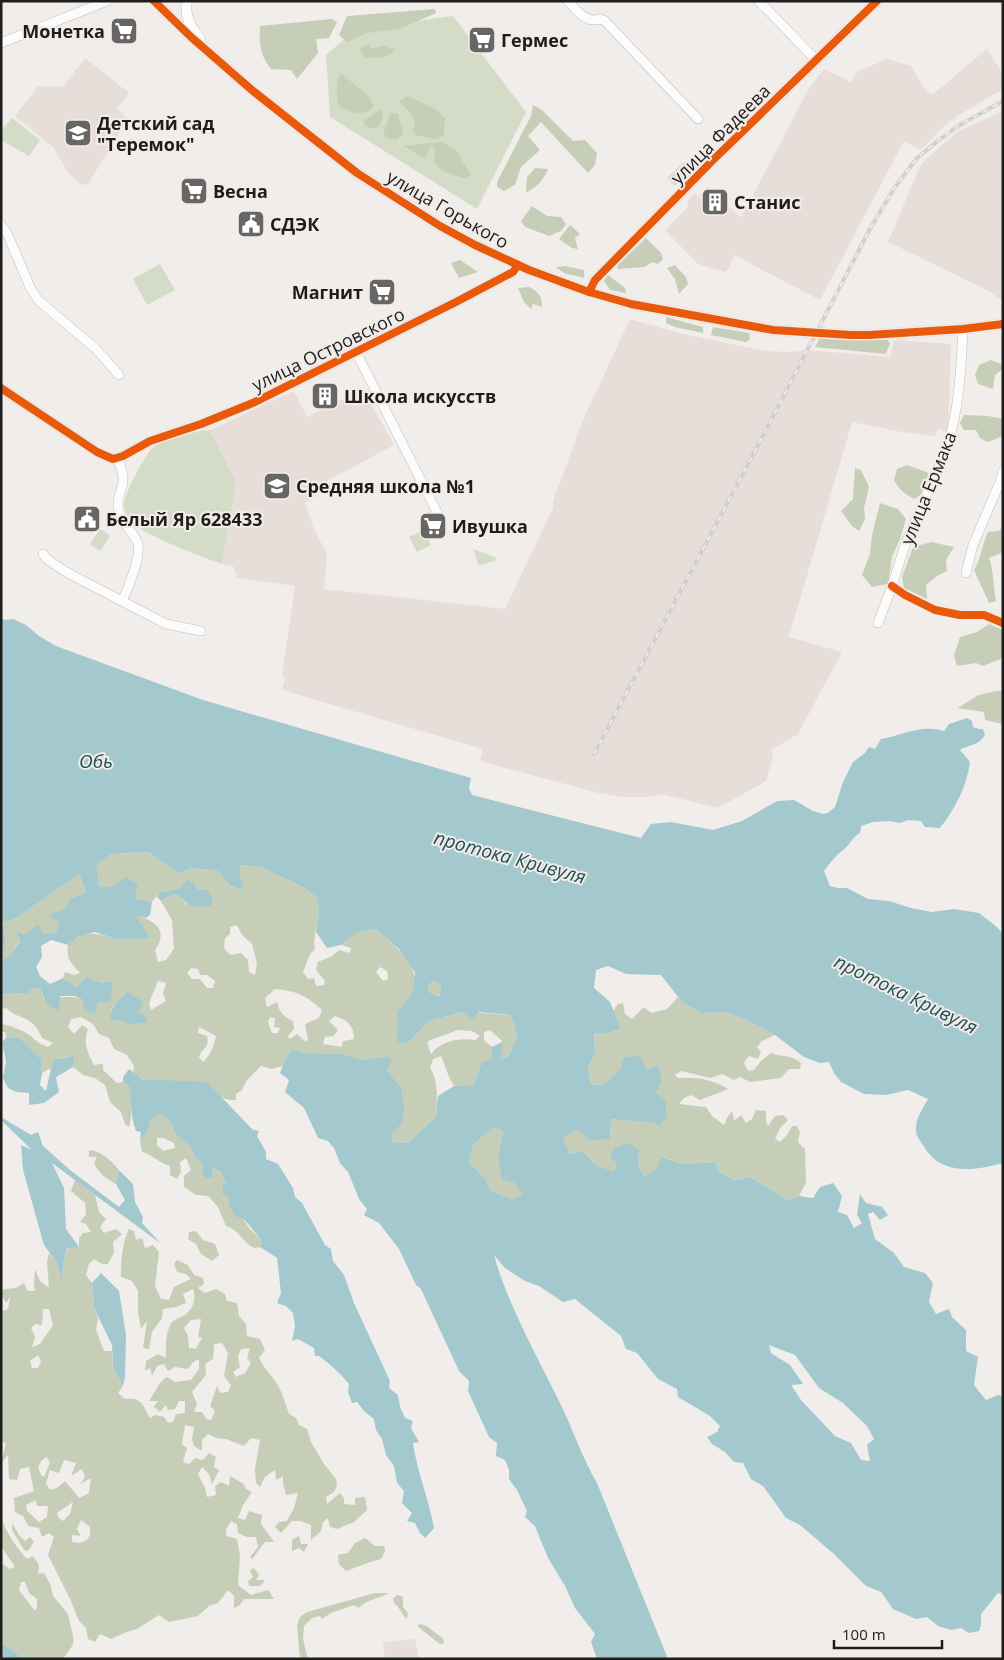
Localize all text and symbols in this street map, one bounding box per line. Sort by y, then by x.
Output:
supermarket icon: Монетка [109,16,139,46]
place label: Монетка [22,19,105,43]
supermarket icon: Гермес [467,25,497,55]
place label: Гермес [501,28,568,52]
street label: улица Фадеева [665,79,775,189]
place label: Детский сад "Теремок" [97,111,214,156]
school or university icon: Детский сад "Теремок" [63,118,93,148]
street label: улица Горького [383,164,513,254]
supermarket icon: Весна [179,176,209,206]
place label: Весна [213,179,268,203]
building icon: Станис [700,187,730,217]
place label: Станис [734,190,800,214]
public building icon: СДЭК [236,209,266,239]
place label: СДЭК [270,212,320,236]
supermarket icon: Магнит [367,277,397,307]
place label: Магнит [292,280,363,304]
street label: улица Островского [248,302,408,396]
building icon: Школа искусств [310,381,340,411]
place label: Школа искусств [344,384,496,408]
street label: улица Ермака [894,428,962,548]
school or university icon: Средняя школа №1 [262,471,292,501]
place label: Средняя школа №1 [296,474,475,498]
public building icon: Белый Яр 628433 [72,504,102,534]
place label: Белый Яр 628433 [106,507,262,531]
supermarket icon: Ивушка [418,511,448,541]
place label: Ивушка [452,514,528,538]
water label: Обь [79,748,113,774]
water label: протока Кривуля [431,824,589,890]
water label: протока Кривуля [830,948,982,1040]
scale bar [834,1618,942,1650]
text: 100 m [842,1624,886,1644]

